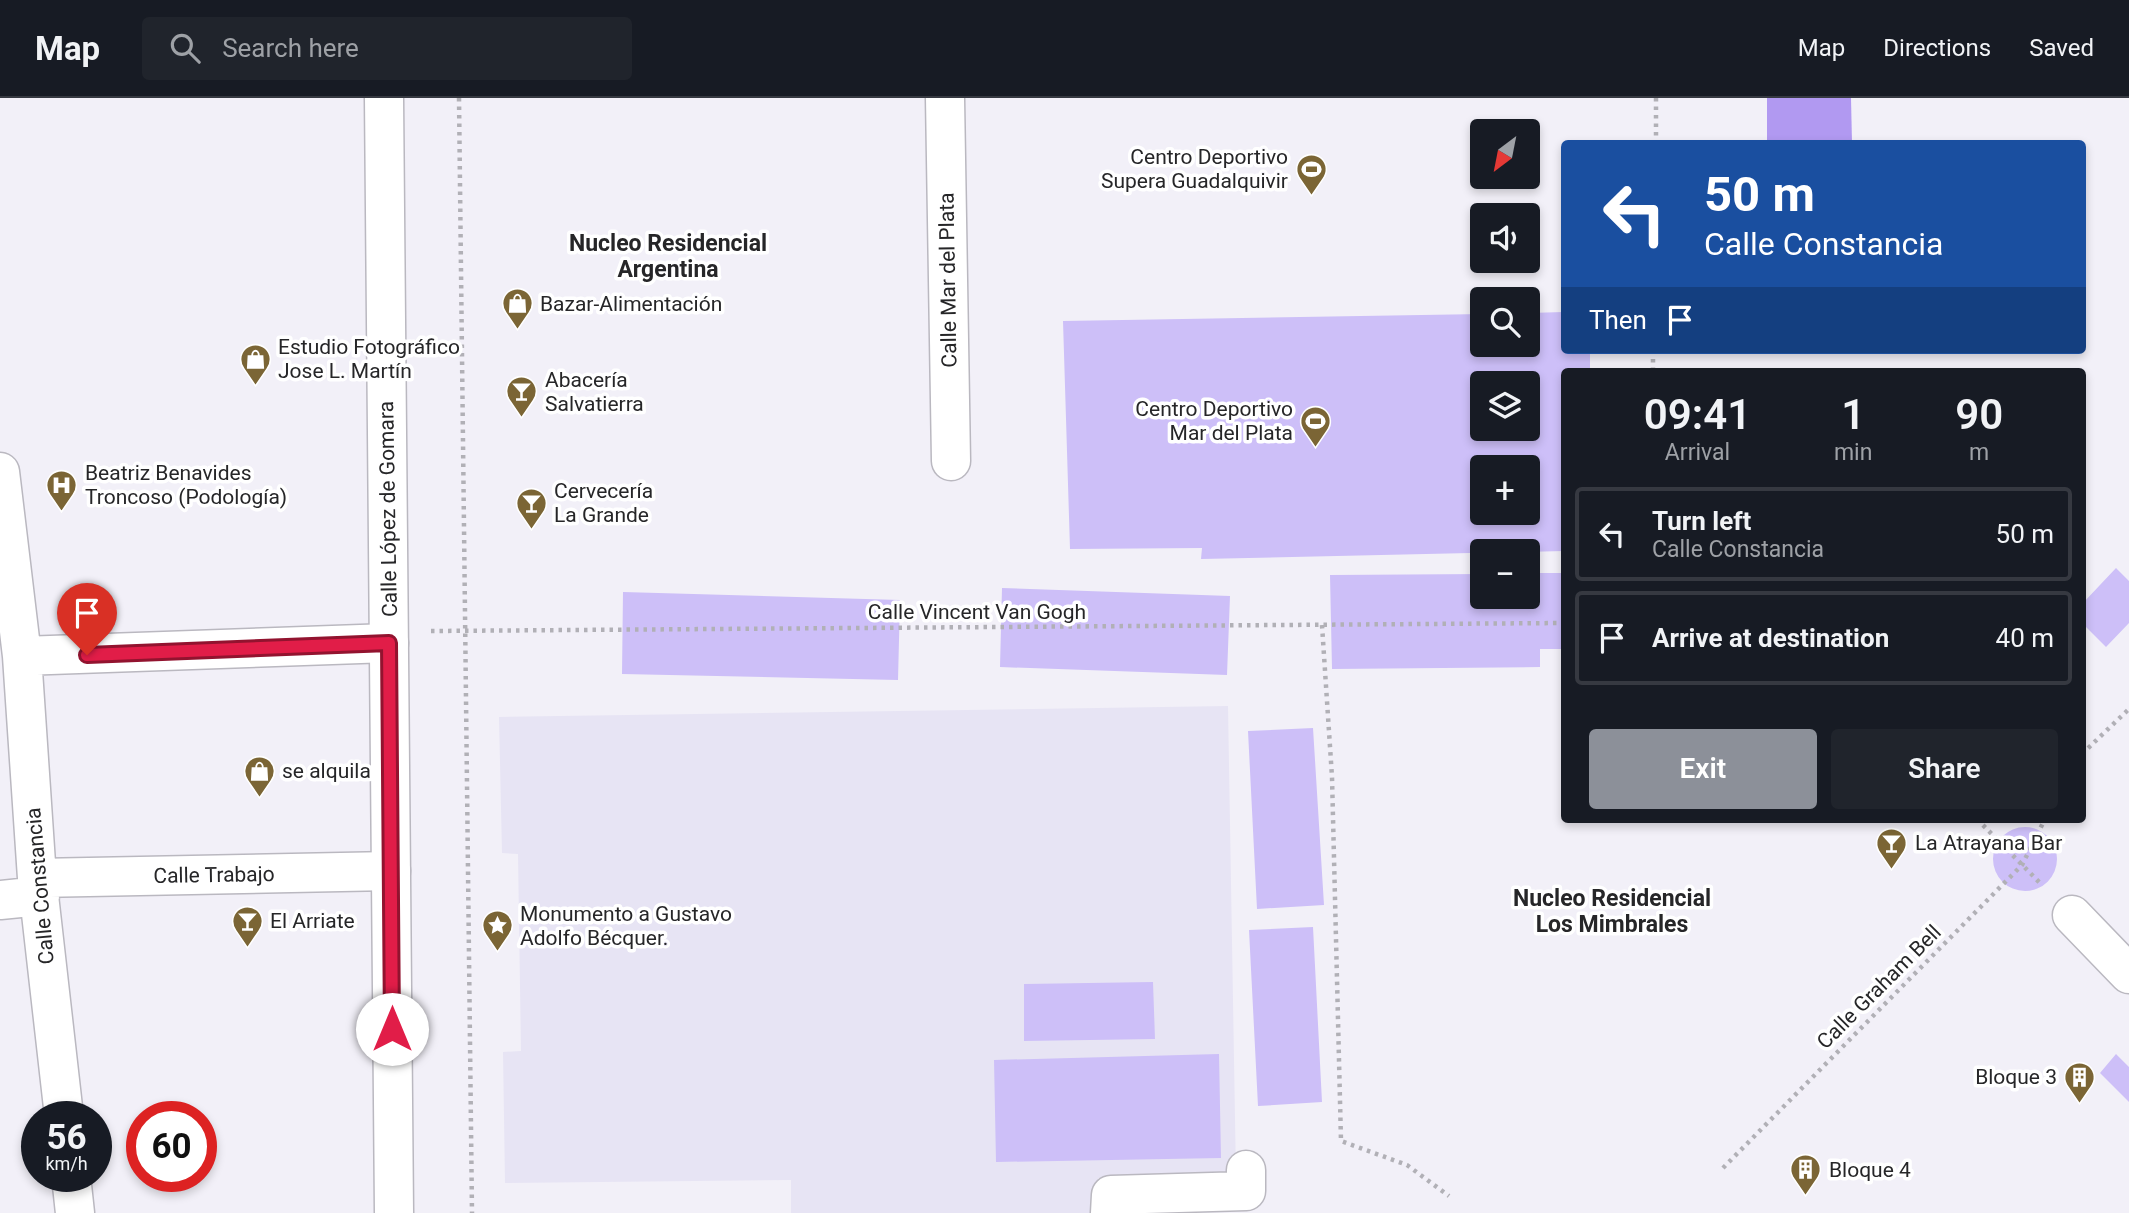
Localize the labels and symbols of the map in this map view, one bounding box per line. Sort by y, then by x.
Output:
north arrow [1470,119,1540,189]
place label: Centro Deportivo Supera Guadalquivir [1101,145,1288,193]
sports icon: Centro Deportivo Supera Guadalquivir [1294,152,1328,196]
street label: Calle Mar del Plata [934,192,962,368]
district label: Nucleo Residencial Argentina [569,230,767,283]
shop icon: Bazar-Alimentación [500,287,534,331]
place label: Bazar-Alimentación [540,292,722,316]
place label: Estudio Fotográfico Jose L. Martín [278,335,460,383]
shop icon: Estudio Fotográfico Jose L. Martín [238,342,272,386]
place label: Abacería Salvatierra [545,368,644,416]
bar icon: Abacería Salvatierra [505,375,539,419]
place label: Centro Deportivo Mar del Plata [1135,397,1293,445]
street label: Calle López de Gomara [374,401,402,617]
sports icon: Centro Deportivo Mar del Plata [1299,404,1333,448]
place label: Beatriz Benavides Troncoso (Podología) [85,461,287,509]
hospital icon: Beatriz Benavides Troncoso (Podología) [45,468,79,512]
place label: Cervecería La Grande [554,479,653,527]
bar icon: Cervecería La Grande [514,486,548,530]
pin [57,583,117,655]
street label: Calle Vincent Van Gogh [868,600,1086,624]
shop icon: se alquila [242,754,276,798]
place label: se alquila [282,759,371,783]
street label: Calle Constancia [21,807,59,965]
bar icon: La Atrayana Bar [1875,826,1909,870]
place label: La Atrayana Bar [1915,831,2062,855]
street label: Calle Trabajo [153,862,275,888]
district label: Nucleo Residencial Los Mimbrales [1513,885,1711,938]
place label: Monumento a Gustavo Adolfo Bécquer. [520,902,732,950]
bar icon: El Arriate [230,904,264,948]
place label: El Arriate [270,909,355,933]
place icon: Monumento a Gustavo Adolfo Bécquer. [480,909,514,953]
street label: Calle Graham Bell [1812,920,1946,1054]
position arrow [355,992,429,1066]
building icon: Bloque 3 [2063,1060,2097,1104]
place label: Bloque 3 [1975,1065,2057,1089]
speed limit sign: 60 [126,1101,217,1192]
building icon: Bloque 4 [1789,1153,1823,1197]
place label: Bloque 4 [1829,1158,1911,1182]

